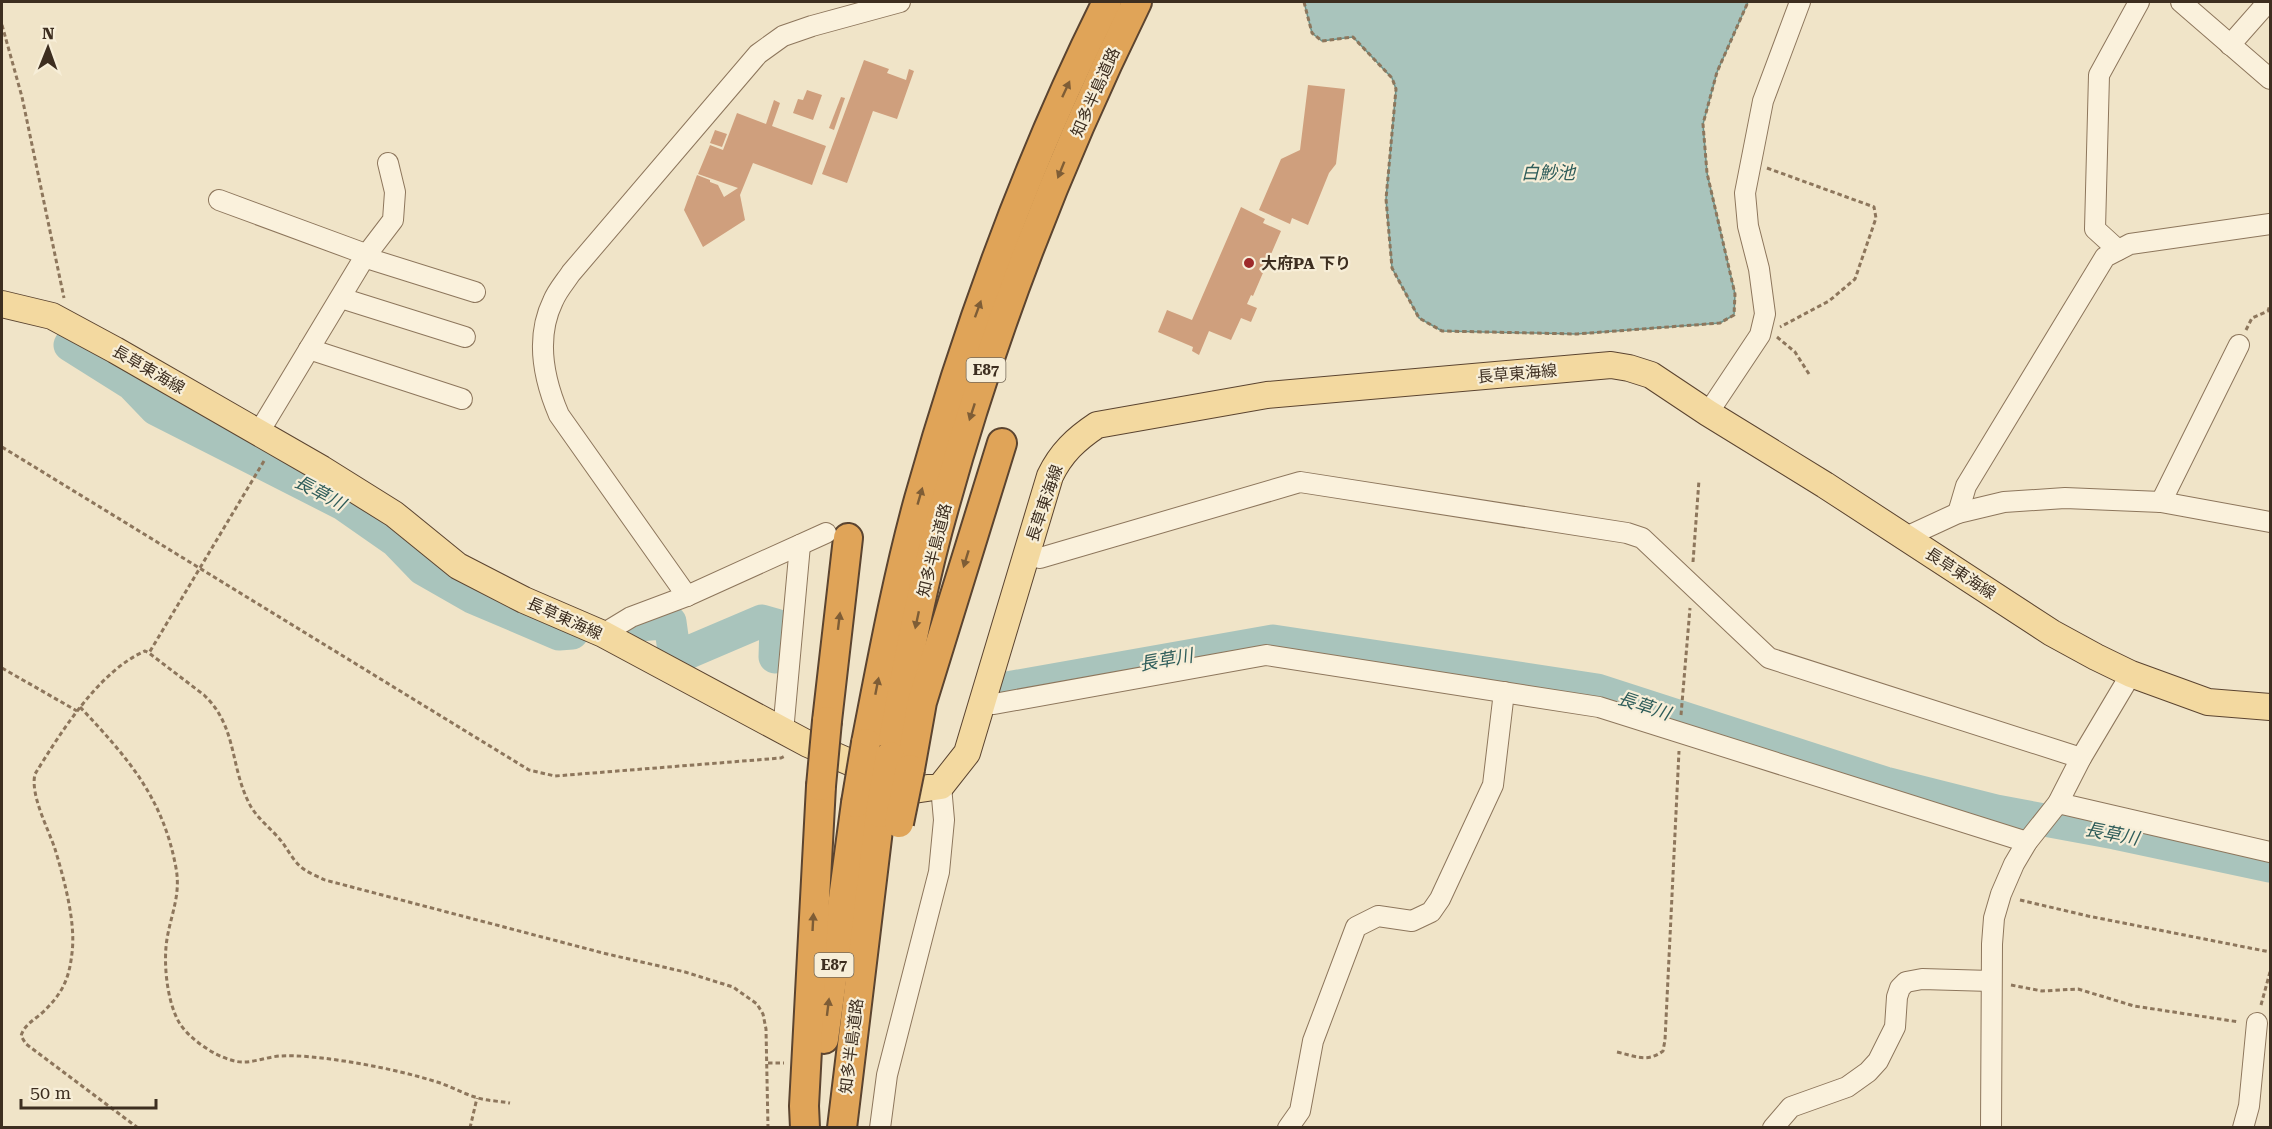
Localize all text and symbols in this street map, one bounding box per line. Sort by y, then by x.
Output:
north arrow [18,18,78,78]
text: N [42,24,55,43]
street label: 知多半島道路 [1067,44,1124,140]
one-way arrow [1061,81,1070,98]
one-way arrow [1056,161,1066,179]
water label: 白魦池 [1521,162,1577,183]
place label: 大府PA 下り [1261,254,1351,273]
marker: 大府PA 下り [1242,256,1256,270]
one-way arrow [973,300,983,318]
street label: 長草東海線 [109,341,188,398]
road number: E87 [966,358,1006,382]
street label: 長草東海線 [1476,361,1558,386]
one-way arrow [967,403,976,421]
street label: 長草東海線 [1022,462,1066,544]
water label: 長草川 [291,471,351,515]
one-way arrow [916,487,925,505]
street label: 知多半島道路 [914,501,955,599]
street label: 長草東海線 [1922,544,1999,603]
one-way arrow [961,550,970,568]
street label: 長草東海線 [524,594,605,643]
one-way arrow [912,611,921,630]
one-way arrow [834,612,844,631]
water label: 長草川 [1138,644,1196,675]
one-way arrow [873,676,882,695]
water label: 長草川 [1615,687,1675,724]
water label: 長草川 [2084,818,2143,849]
one-way arrow [809,913,818,932]
road number: E87 [814,953,854,977]
one-way arrow [824,997,833,1016]
street label: 知多半島道路 [836,997,867,1095]
scale bar [21,1072,156,1110]
text: 50 m [30,1082,71,1103]

